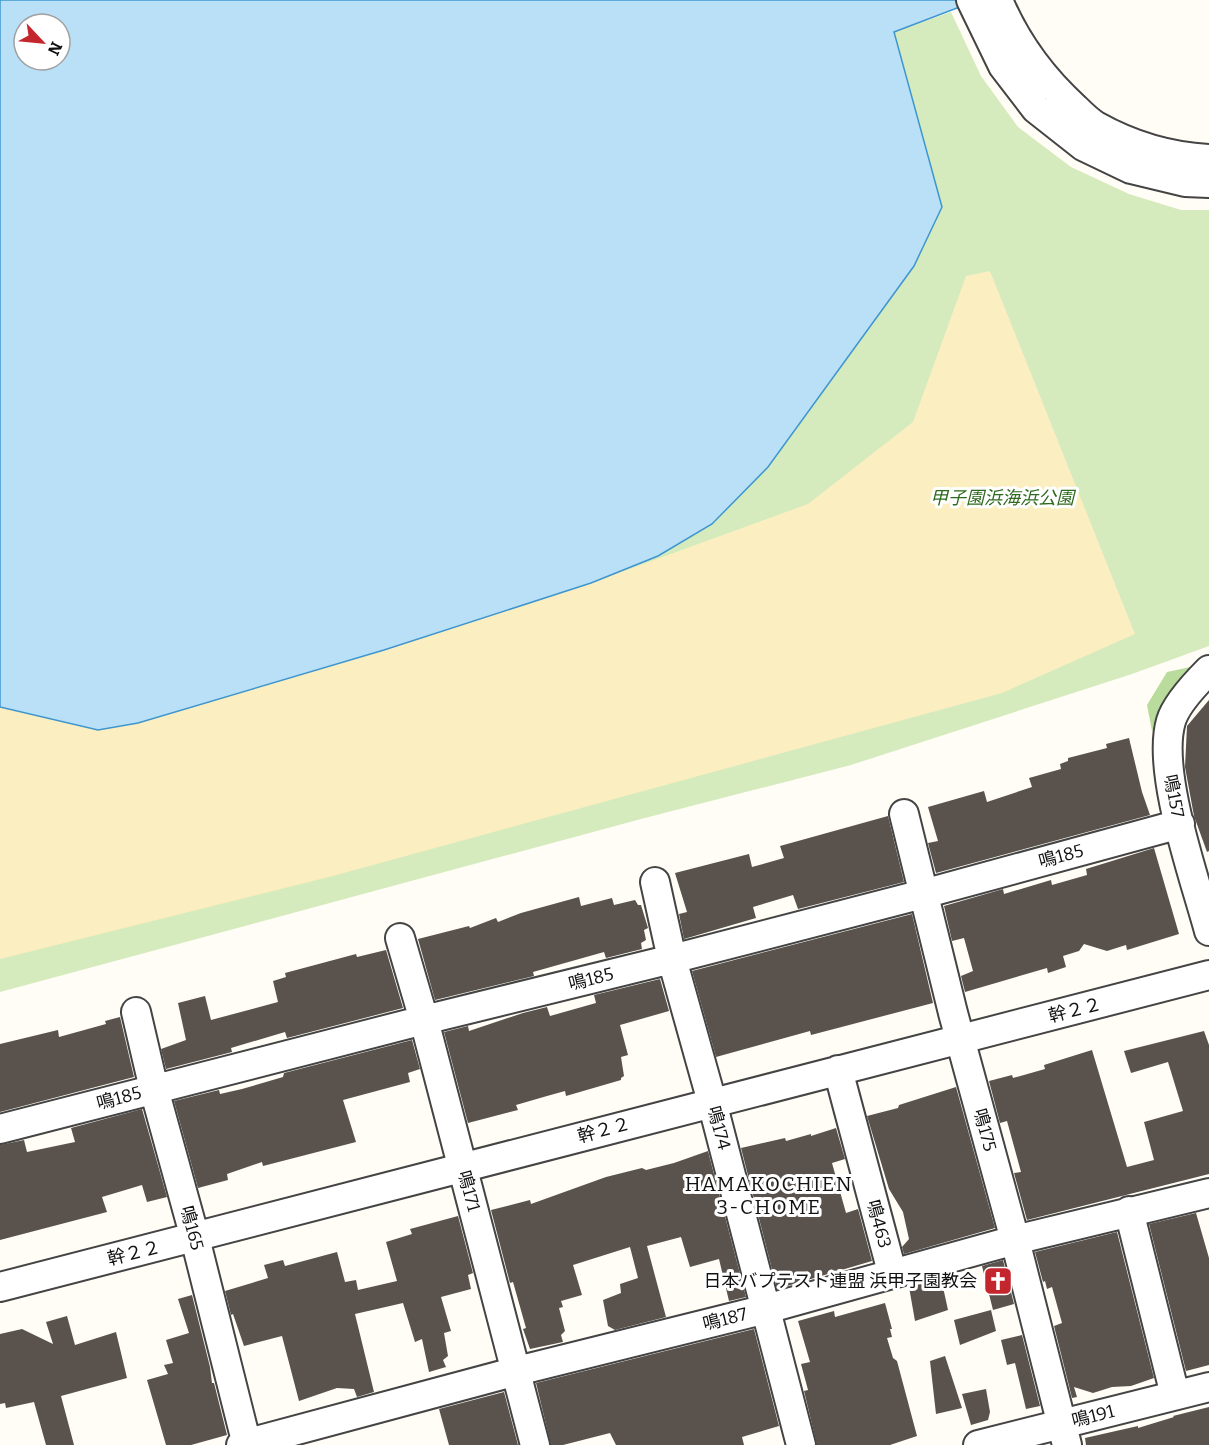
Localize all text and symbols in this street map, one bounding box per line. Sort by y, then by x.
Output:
north arrow [12,12,72,72]
text: N [44,39,66,58]
park label: 甲子園浜海浜公園 [930,487,1077,509]
street label: 鳴157 [1159,772,1189,820]
street label: 鳴185 [1036,839,1086,873]
street label: 鳴185 [566,963,616,995]
street label: 幹２２ [1046,993,1104,1027]
street label: 鳴185 [94,1081,144,1115]
street label: 鳴174 [703,1104,736,1153]
street label: 鳴175 [969,1106,1001,1154]
street label: 幹２２ [575,1112,633,1148]
street label: 鳴171 [453,1168,485,1215]
district label: HAMAKOCHIEN 3-CHOME [685,1172,853,1219]
street label: 鳴463 [862,1197,896,1251]
street label: 鳴165 [176,1203,208,1253]
street label: 幹２２ [105,1236,163,1270]
church icon: 日本バプテスト連盟 浜甲子園教会 [982,1265,1014,1297]
place label: 日本バプテスト連盟 浜甲子園教会 [703,1270,977,1292]
street label: 鳴187 [700,1303,750,1335]
street label: 鳴191 [1069,1400,1117,1432]

